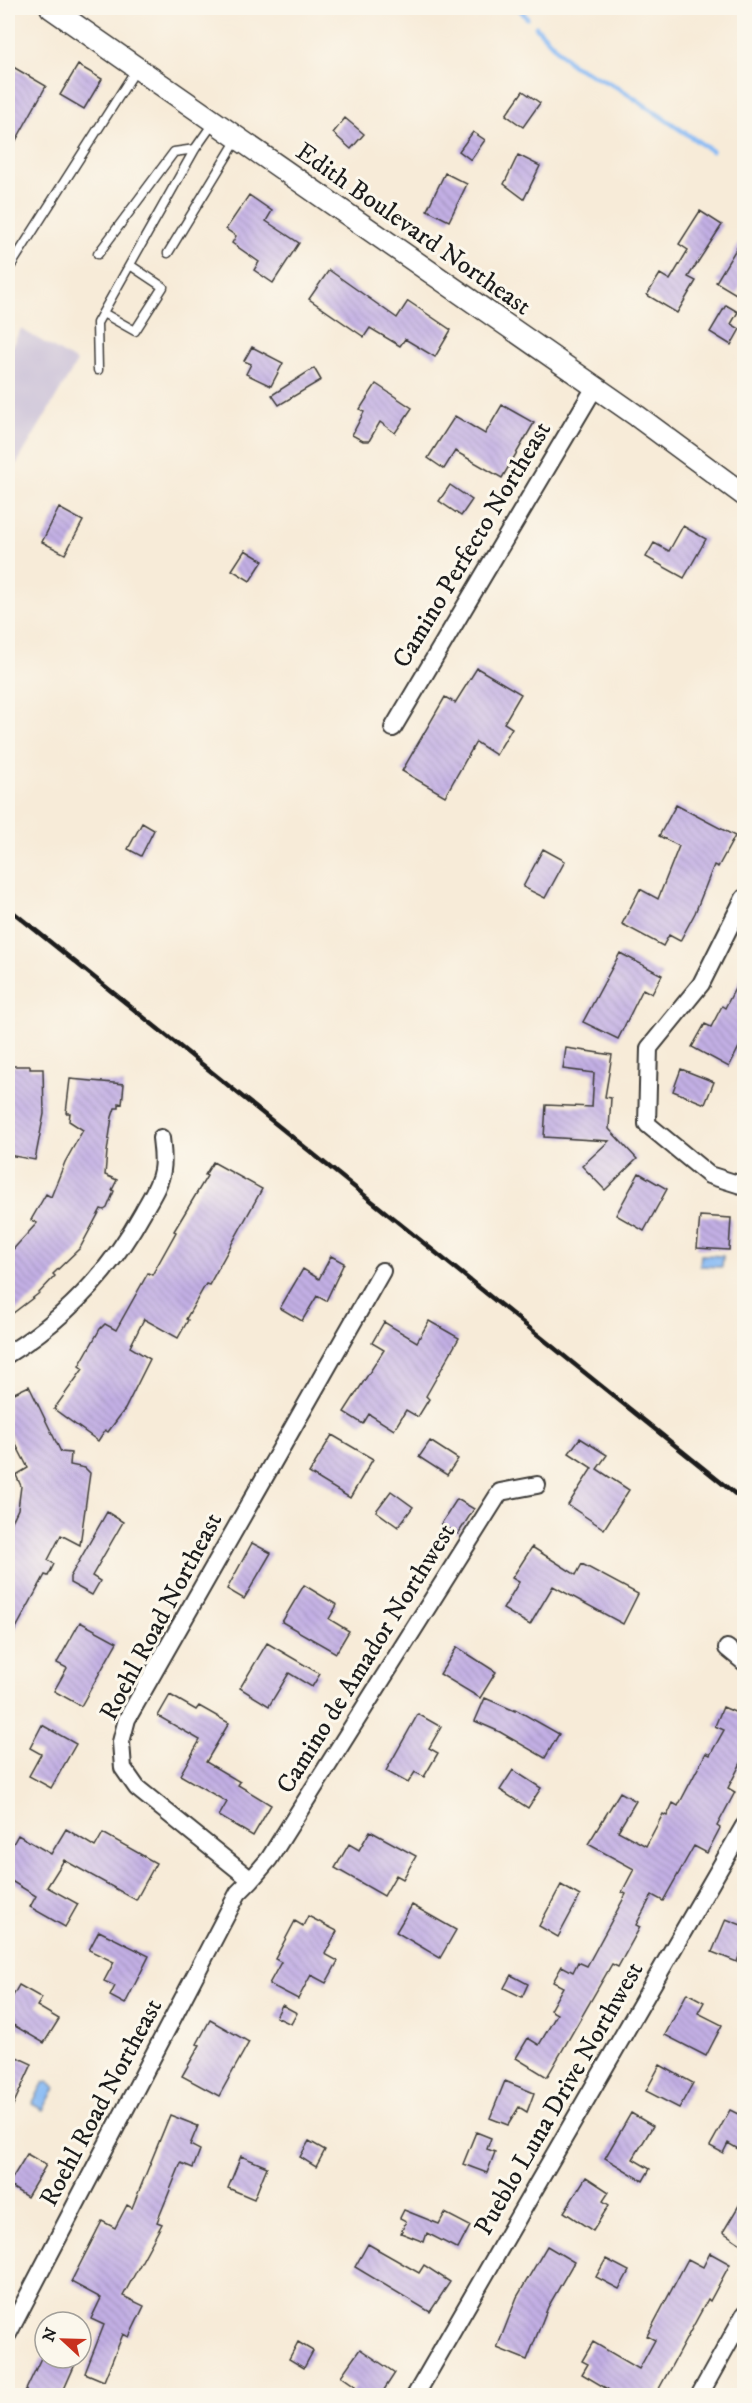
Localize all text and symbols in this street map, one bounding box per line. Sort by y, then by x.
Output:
street label: Edith Boulevard Northeast [289,135,537,323]
street label: Camino Perfecto Northeast [386,415,559,674]
street label: Roehl Road Northeast [93,1507,230,1726]
street label: Camino de Amador Northwest [269,1517,463,1800]
street label: Pueblo Luna Drive Northwest [467,1956,651,2241]
street label: Roehl Road Northeast [33,1993,170,2212]
north arrow [33,2310,93,2370]
text: N [38,2325,62,2345]

